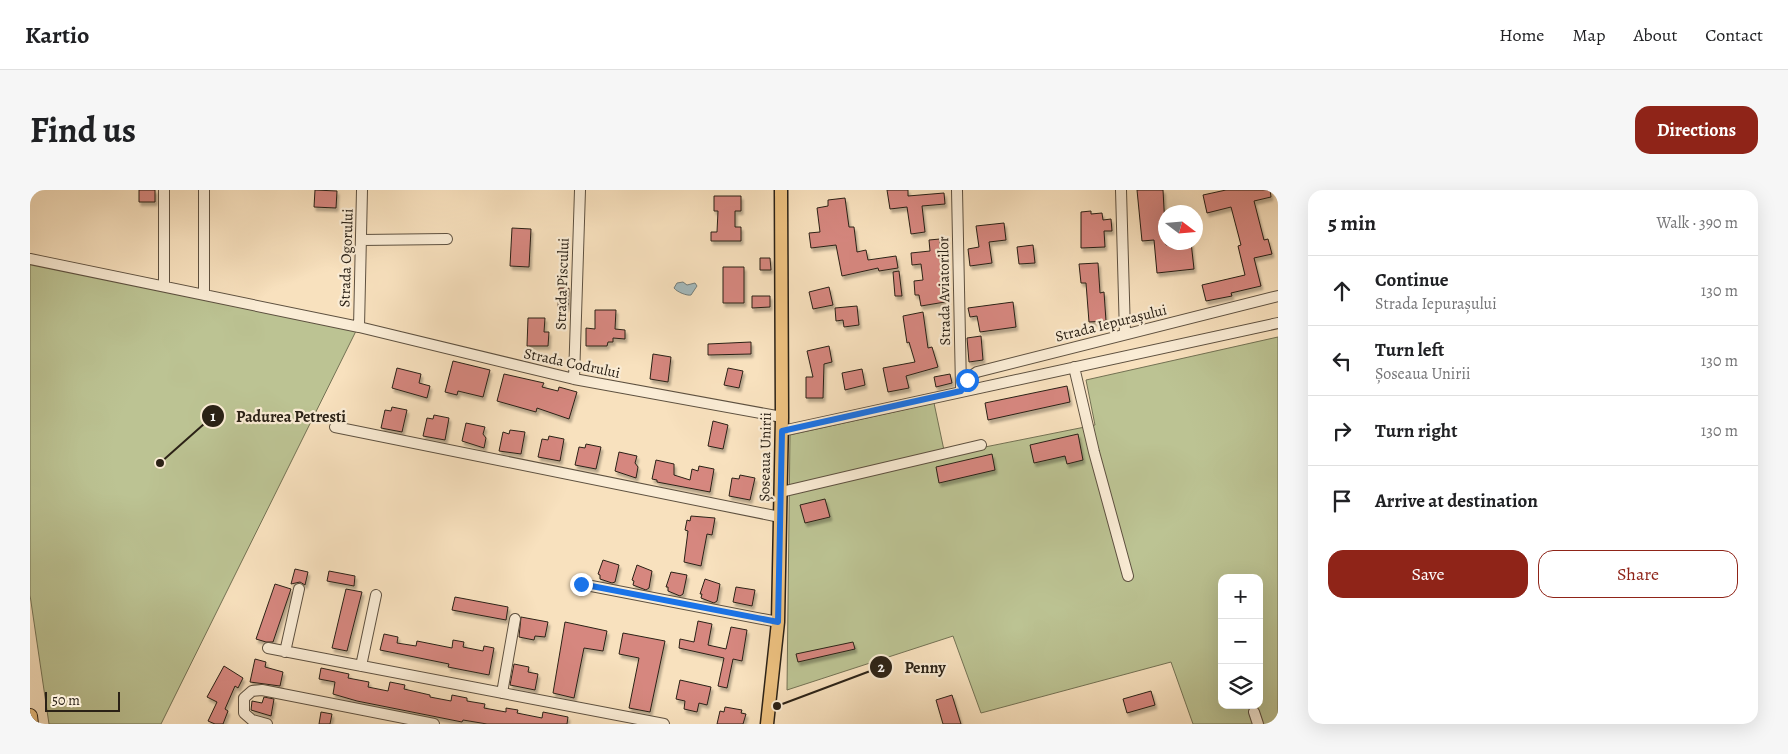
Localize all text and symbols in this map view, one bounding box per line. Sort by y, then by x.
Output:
text: Kartio [25,19,89,51]
text: Home [1499,23,1544,47]
text: Map [1572,23,1605,47]
text: About [1633,23,1677,47]
text: Contact [1705,23,1763,47]
text: Find us [30,106,136,154]
button: Directions [1635,106,1758,154]
north arrow [1158,205,1203,250]
street label: Strada Ogorului [334,208,358,308]
text: 5 min [1328,209,1376,237]
text: Walk · 390 m [1657,212,1738,234]
street label: Strada Aviatorilor [933,236,955,346]
street label: Strada Piscului [550,237,574,331]
text: Continue [1375,267,1449,293]
icon: ahead [1328,277,1356,305]
text: 130 m [1701,280,1738,302]
text: Strada Iepurașului [1375,293,1497,315]
street label: Strada Iepurașului [1053,299,1169,347]
text: Turn left [1375,337,1444,363]
street label: Strada Codrului [522,343,622,383]
icon: left [1328,347,1356,375]
text: 130 m [1701,350,1738,372]
text: Șoseaua Unirii [1375,363,1470,385]
route start [956,369,979,392]
callout: Padurea Petresti [201,401,356,432]
text: 1 [210,406,216,426]
text: Padurea Petresti [236,406,346,428]
street label: Șoseaua Unirii [754,412,776,502]
icon: right [1328,417,1356,445]
text: Turn right [1375,418,1457,444]
text: 130 m [1701,420,1738,442]
icon: arrive [1328,487,1356,515]
text: Arrive at destination [1375,488,1538,514]
button: Save [1328,550,1528,598]
button: Share [1538,550,1738,598]
route end [570,573,593,596]
map controls [1218,574,1263,709]
button: + [1218,574,1263,619]
button: − [1218,619,1263,664]
callout: Penny [869,651,955,682]
text: 2 [877,657,885,677]
text: Penny [904,657,946,679]
button: layers [1218,664,1263,709]
scale bar [45,689,120,712]
text: 50 m [52,691,80,710]

